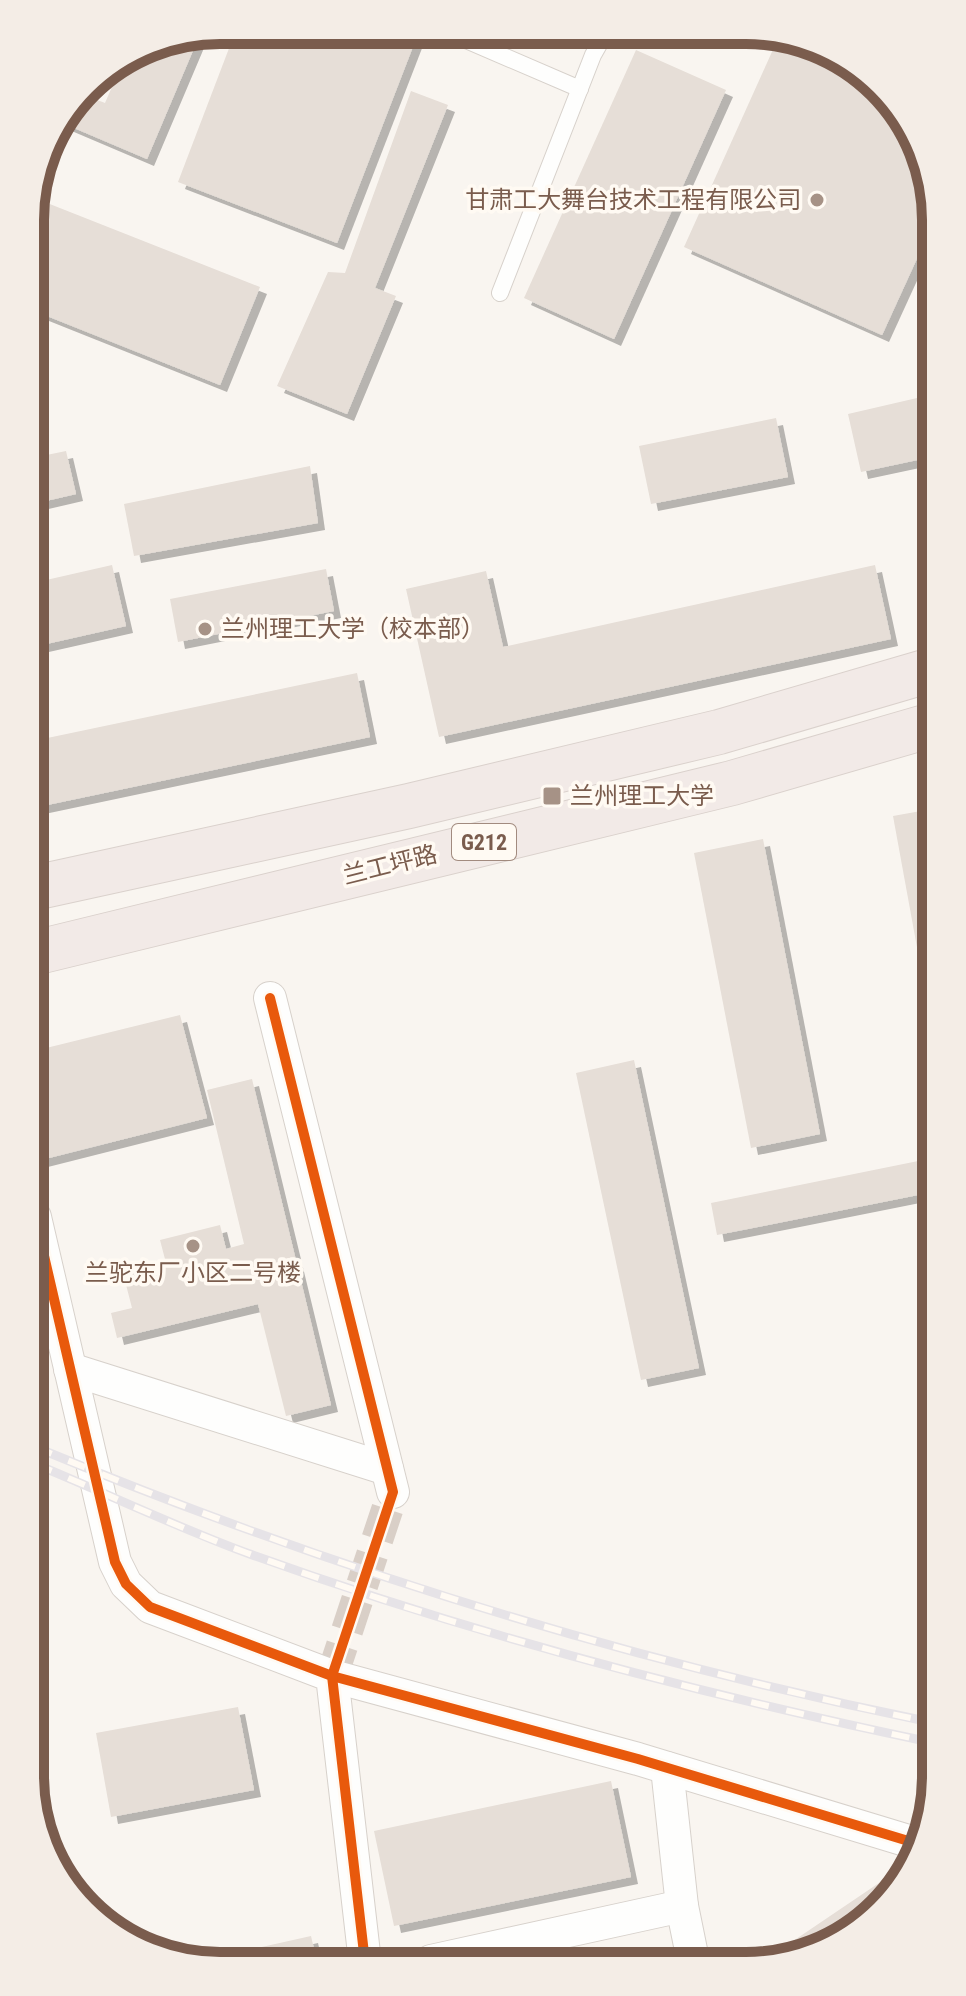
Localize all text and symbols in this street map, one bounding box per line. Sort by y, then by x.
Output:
place label: 甘肃工大舞台技术工程有限公司 [465,186,801,214]
marker: 甘肃工大舞台技术工程有限公司 [808,191,826,209]
place label: 兰州理工大学（校本部） [221,615,485,643]
marker: 兰州理工大学（校本部） [196,620,214,638]
place label: 兰州理工大学 [570,782,714,810]
marker: 兰州理工大学 [541,785,563,807]
road number: G212 [452,824,516,860]
street label: 兰工坪路 [340,840,440,890]
marker: 兰驼东厂小区二号楼 [184,1237,202,1255]
place label: 兰驼东厂小区二号楼 [85,1259,301,1287]

